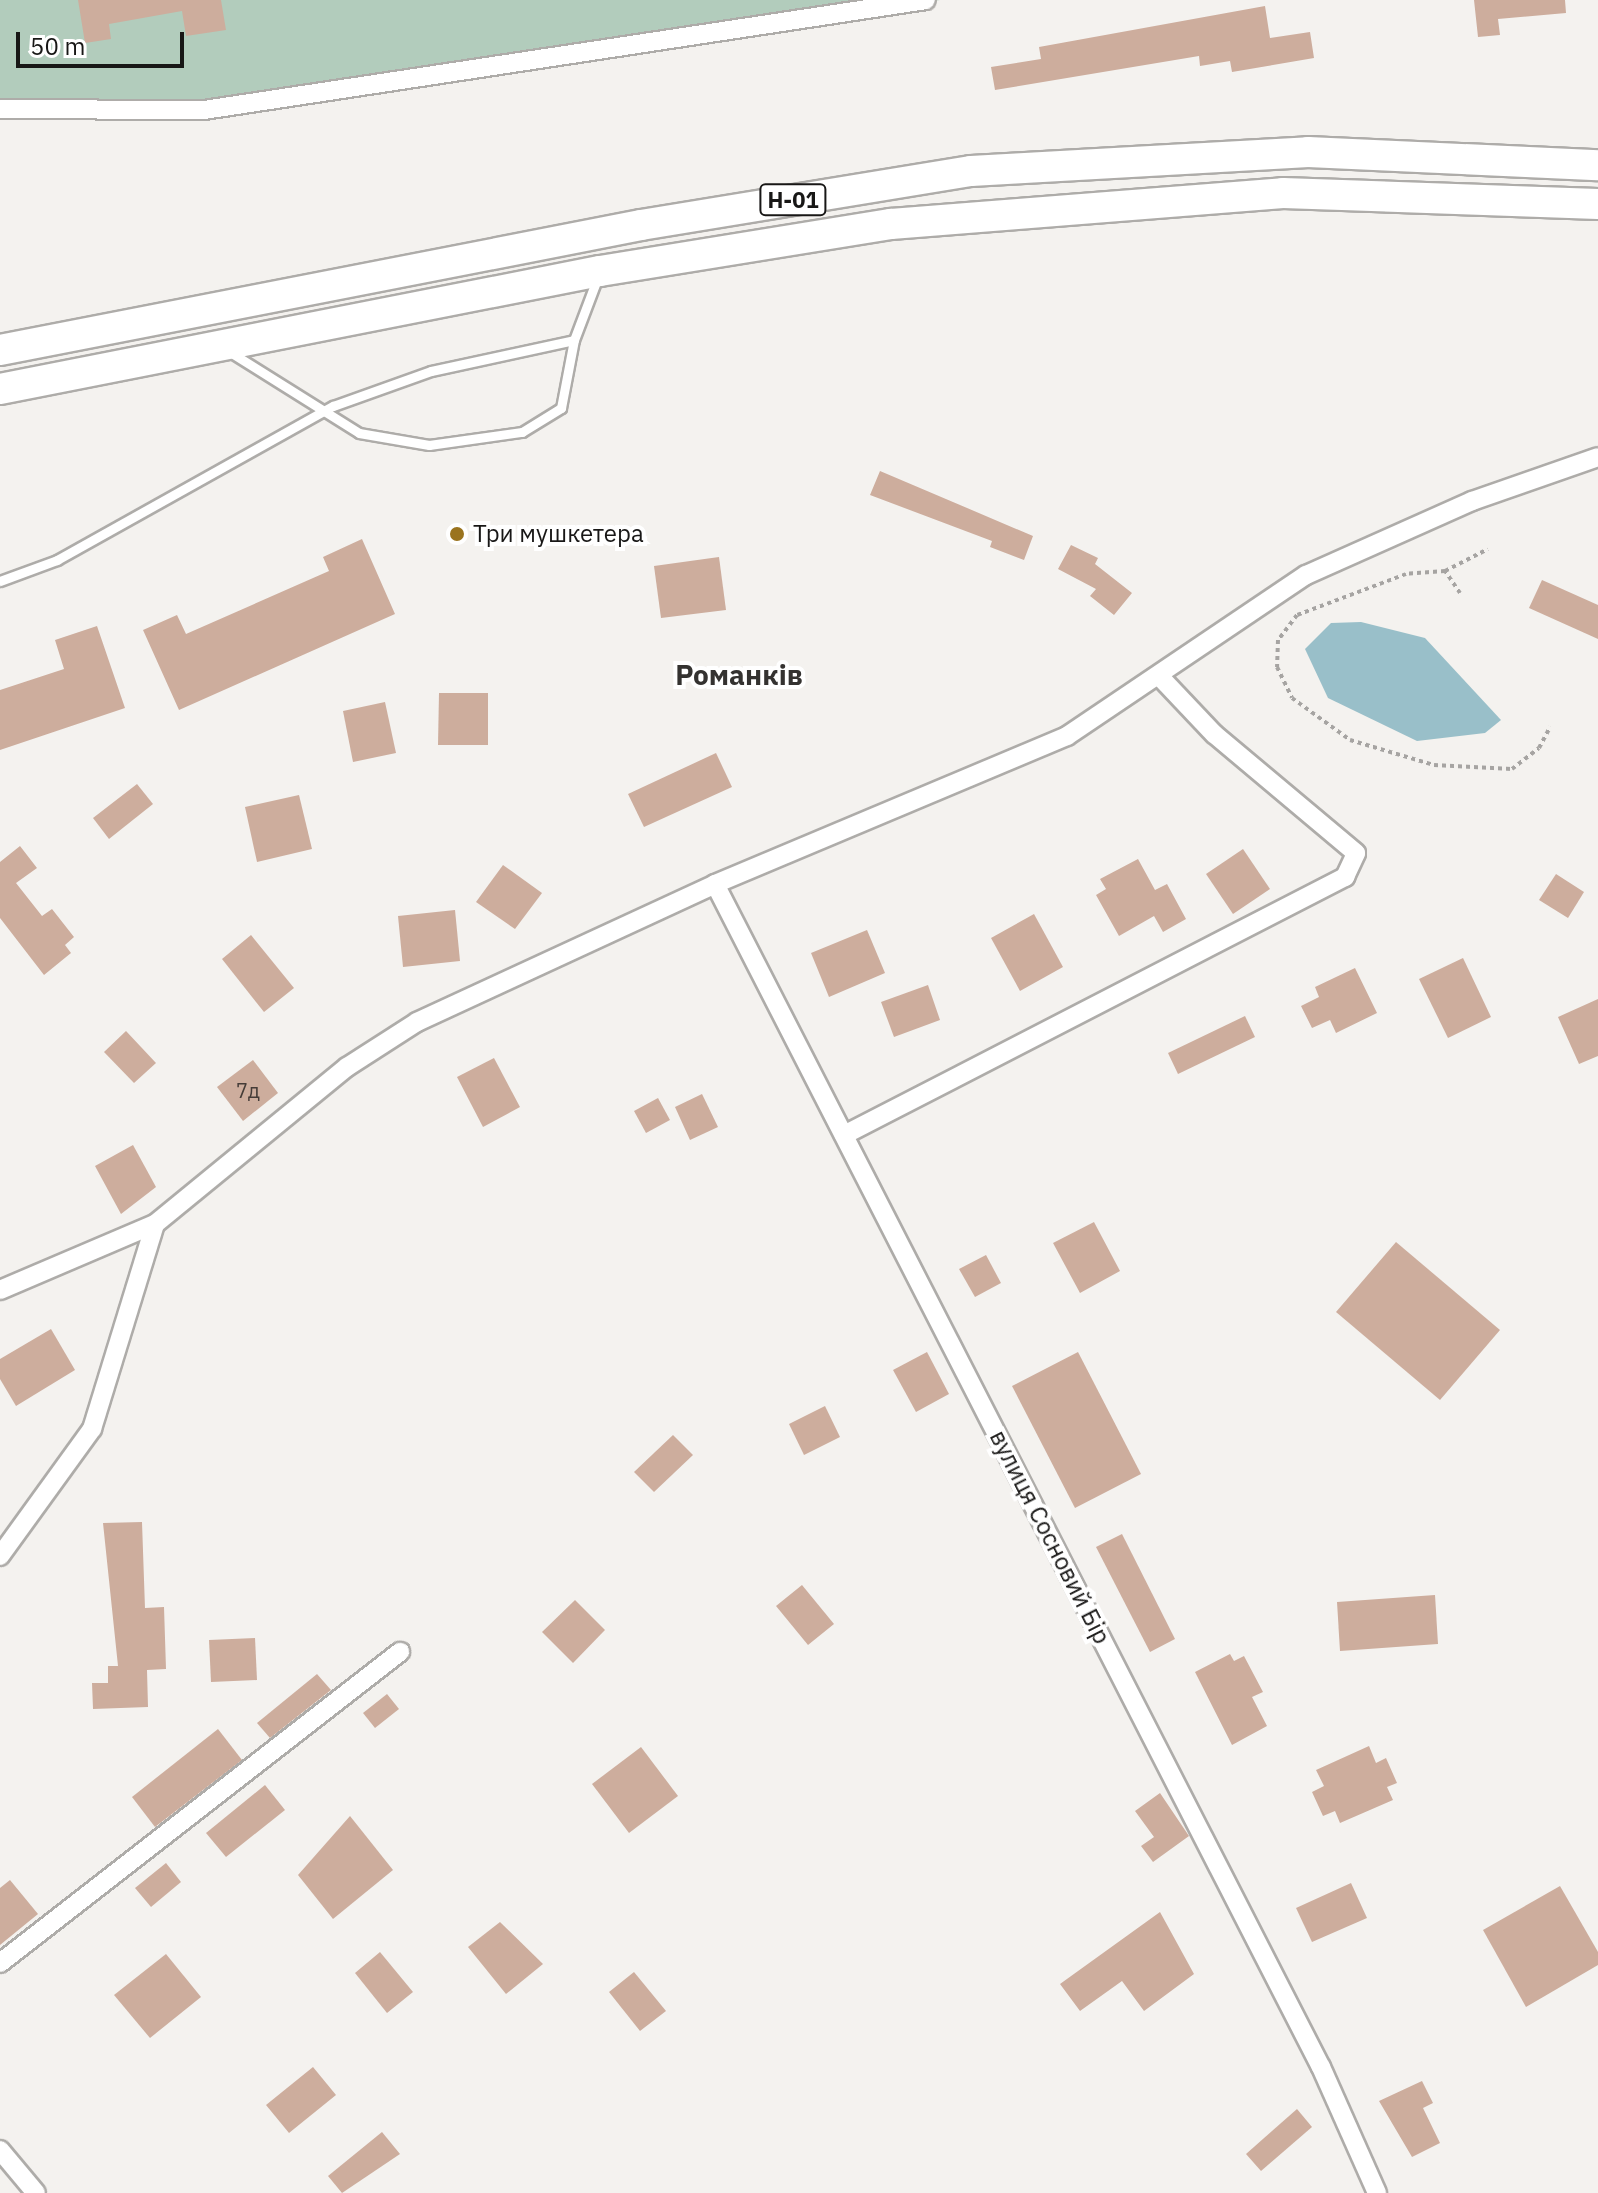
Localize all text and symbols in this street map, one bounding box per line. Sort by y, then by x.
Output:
scale bar [20,16,188,66]
text: 50 m [30,30,85,62]
road number: Н-01 [759,182,827,218]
place label: Три мушкетера [473,520,644,548]
marker: Три мушкетера [448,525,466,543]
district label: Романків [675,658,803,692]
house number: 7д [236,1078,260,1102]
street label: вулиця Сосновий Бір [984,1425,1116,1649]

